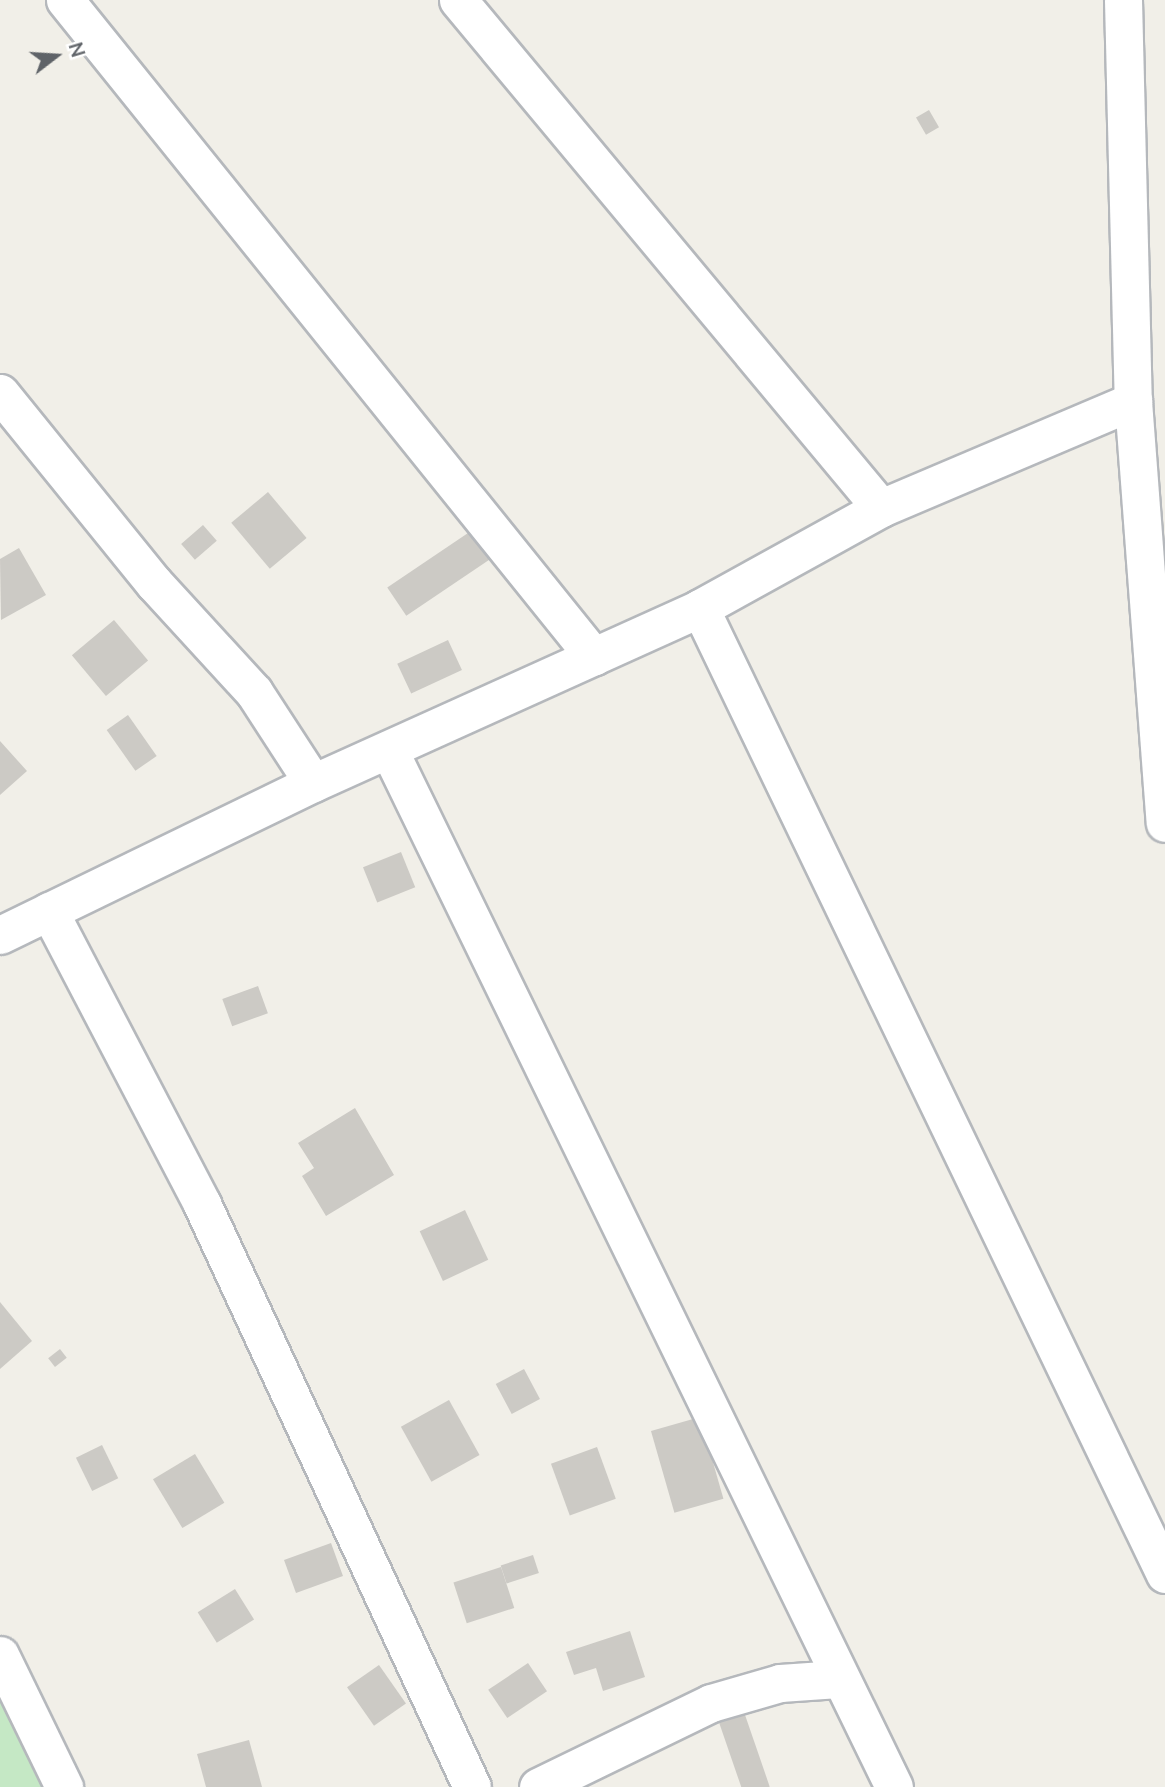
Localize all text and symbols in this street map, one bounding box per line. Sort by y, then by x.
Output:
north arrow [21,21,91,91]
text: N [62,39,91,60]

